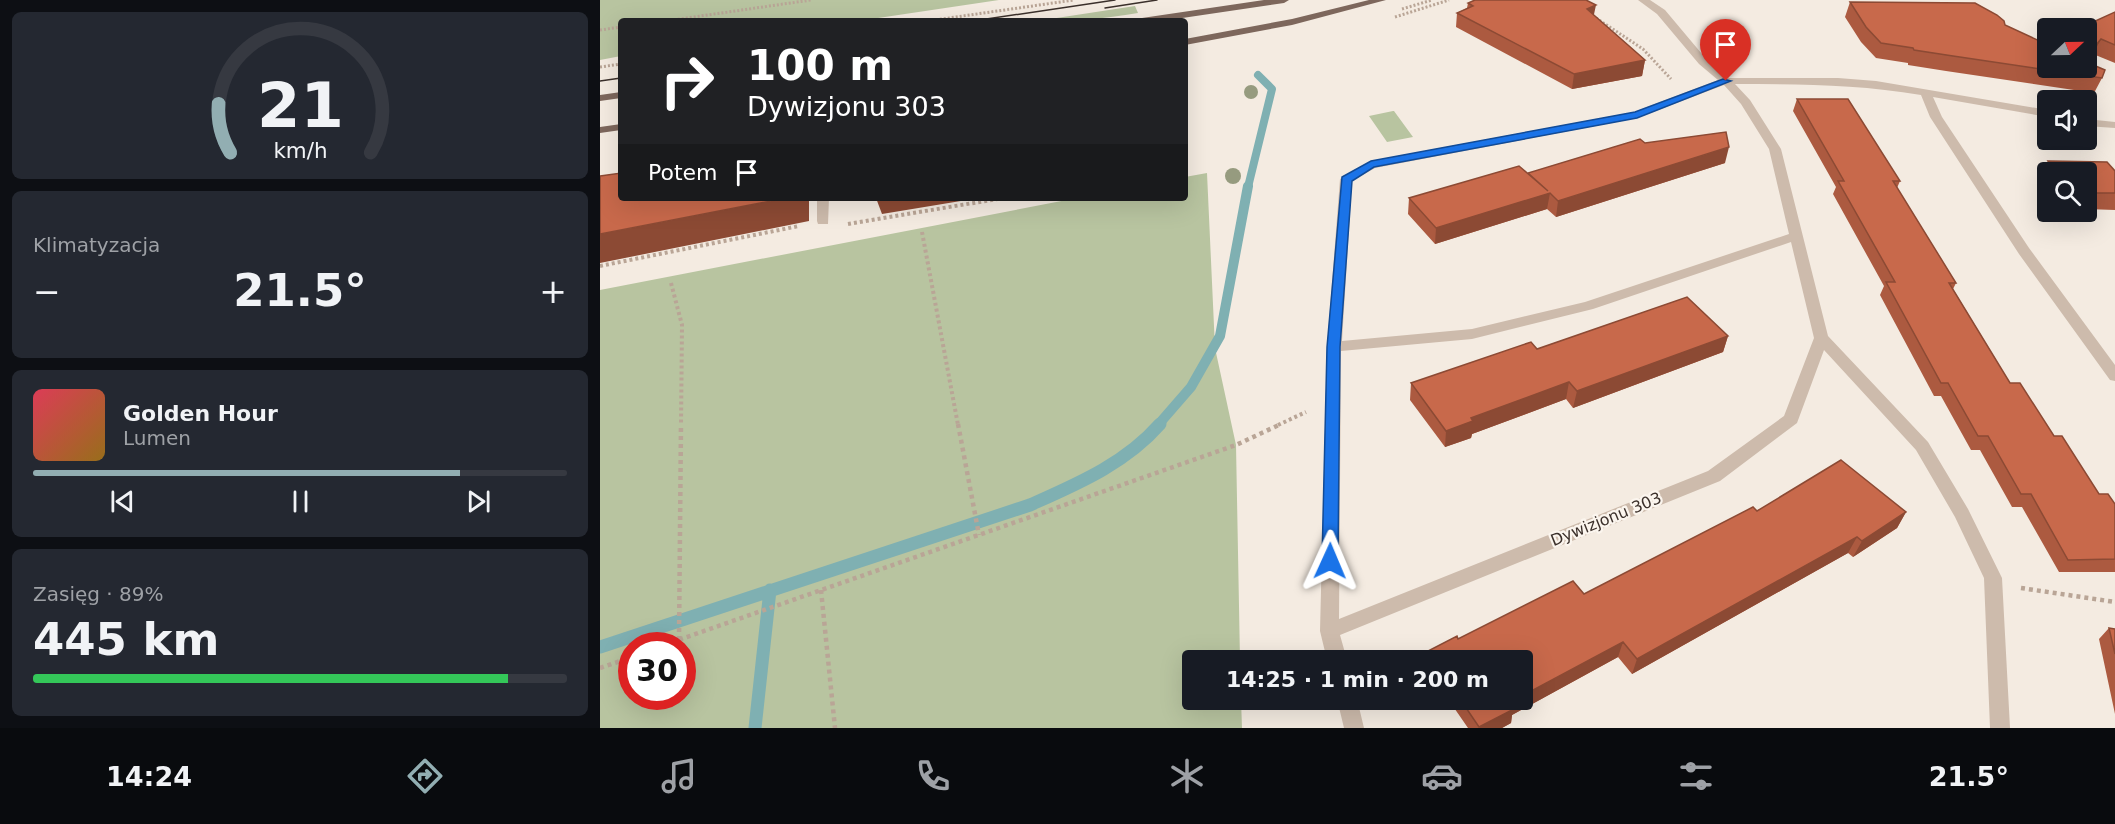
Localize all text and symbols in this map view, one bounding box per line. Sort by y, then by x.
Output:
north arrow [2037,18,2097,78]
map controls [2037,18,2097,222]
pin [1700,19,1751,81]
icon: arrive [1709,28,1742,61]
text: 100 m [747,41,893,90]
icon: right [648,42,726,120]
text: 21 [257,69,343,142]
button: sound [2037,90,2097,150]
text: Dywizjonu 303 [747,91,946,122]
text: km/h [273,138,327,163]
icon: arrive [730,156,763,189]
text: Potem [648,160,718,185]
button: search [2037,162,2097,222]
text: Klimatyzacja [33,233,160,257]
text: 21.5° [233,264,367,317]
text: − [33,272,61,311]
text: + [539,272,567,311]
text: Golden Hour [123,401,278,426]
text: Lumen [123,426,191,450]
icon: previous [106,485,139,518]
icon: pause [284,485,317,518]
icon: next [462,485,495,518]
street label: Dywizjonu 303 [1548,488,1664,550]
position arrow [1298,529,1362,593]
text: Zasięg · 89% [33,582,163,606]
text: 445 km [33,613,219,666]
speed limit sign: 30 [618,632,696,710]
text: 14:25 · 1 min · 200 m [1226,667,1489,692]
icon: directions [404,755,446,797]
icon: music [658,755,700,797]
icon: phone [912,755,954,797]
icon: climate [1166,755,1208,797]
icon: car [1421,755,1463,797]
icon: filters [1675,755,1717,797]
text: 14:24 [106,761,192,792]
text: 21.5° [1929,761,2009,792]

